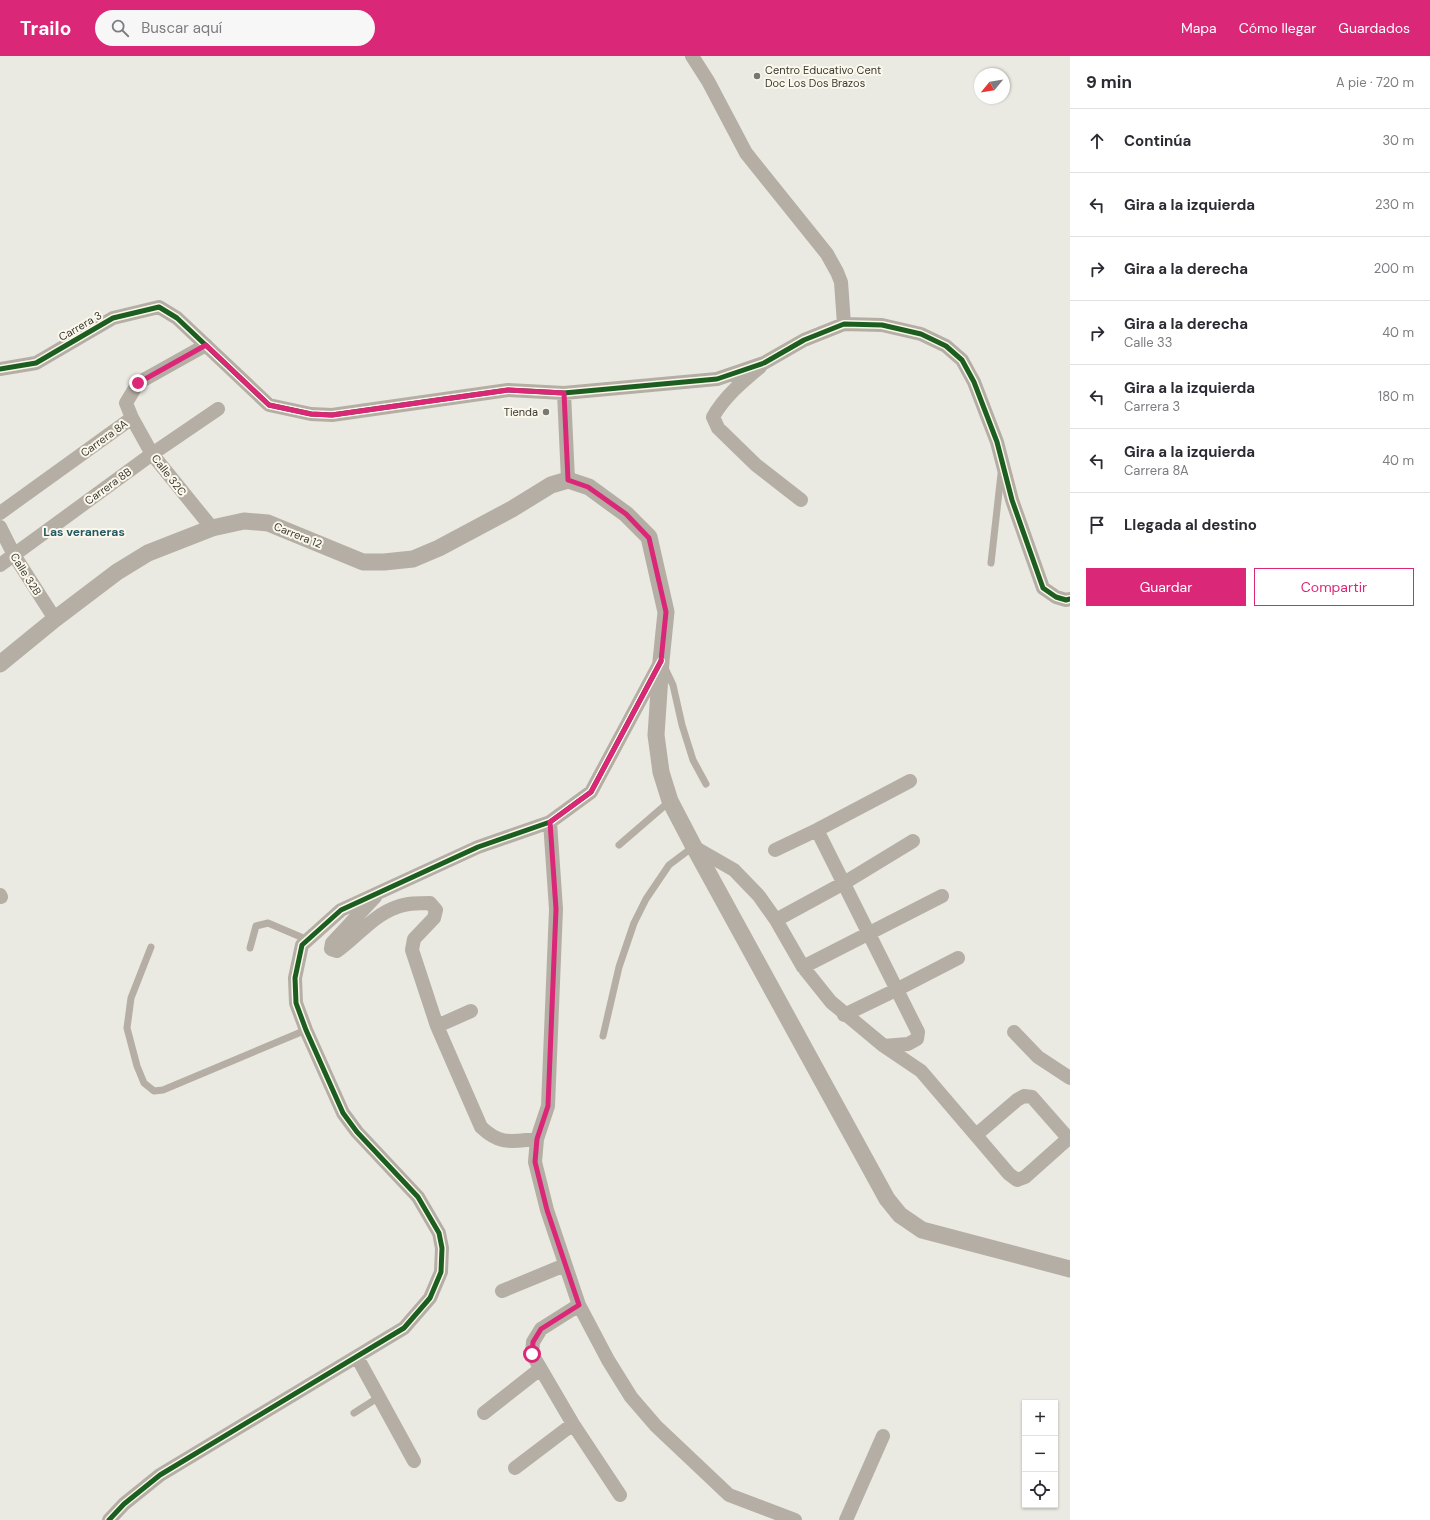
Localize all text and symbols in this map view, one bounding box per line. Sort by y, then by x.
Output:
search box [95,10,375,46]
text: Trailo [20,16,71,41]
icon: search [109,17,131,39]
text: Buscar aquí [141,18,222,38]
text: Mapa [1181,19,1217,37]
text: Cómo llegar [1239,19,1316,37]
text: Guardados [1338,19,1410,37]
place label: Centro Educativo Cent Doc Los Dos Brazos [765,63,881,90]
north arrow [974,68,1010,104]
marker: Centro Educativo Cent Doc Los Dos Brazos [752,71,762,81]
text: 9 min [1086,71,1132,93]
text: A pie · 720 m [1336,74,1414,91]
icon: ahead [1086,130,1108,152]
text: Continúa [1124,131,1191,151]
text: 30 m [1382,132,1414,149]
icon: left [1086,194,1108,216]
text: Gira a la izquierda [1124,195,1255,215]
text: 230 m [1375,196,1414,213]
icon: right [1086,258,1108,280]
text: Gira a la derecha [1124,259,1248,279]
text: 200 m [1374,260,1414,277]
street label: Carrera 3 [56,308,104,344]
text: Gira a la derecha [1124,314,1248,334]
icon: right [1086,322,1108,344]
text: 40 m [1382,324,1414,341]
text: Calle 33 [1124,334,1172,351]
route end [129,374,147,392]
text: Gira a la izquierda [1124,378,1255,398]
icon: left [1086,386,1108,408]
text: 180 m [1378,388,1414,405]
text: Carrera 3 [1124,398,1180,415]
place label: Tienda [504,405,538,419]
marker: Tienda [541,407,551,417]
street label: Carrera 8A [78,416,130,460]
text: Gira a la izquierda [1124,442,1255,462]
icon: left [1086,450,1108,472]
street label: Calle 32C [149,452,190,499]
text: 40 m [1382,452,1414,469]
text: Carrera 8A [1124,462,1189,479]
street label: Carrera 8B [82,464,134,508]
icon: arrive [1086,514,1108,536]
text: Llegada al destino [1124,515,1257,535]
street label: Carrera 12 [272,519,324,551]
district label: Las veraneras [43,524,125,540]
street label: Calle 32B [7,550,45,598]
button: Guardar [1086,568,1246,606]
button: Compartir [1254,568,1414,606]
route start [523,1345,541,1363]
map controls [1022,1400,1058,1508]
button: + [1022,1400,1058,1436]
button: − [1022,1436,1058,1472]
button: locate [1022,1472,1058,1508]

